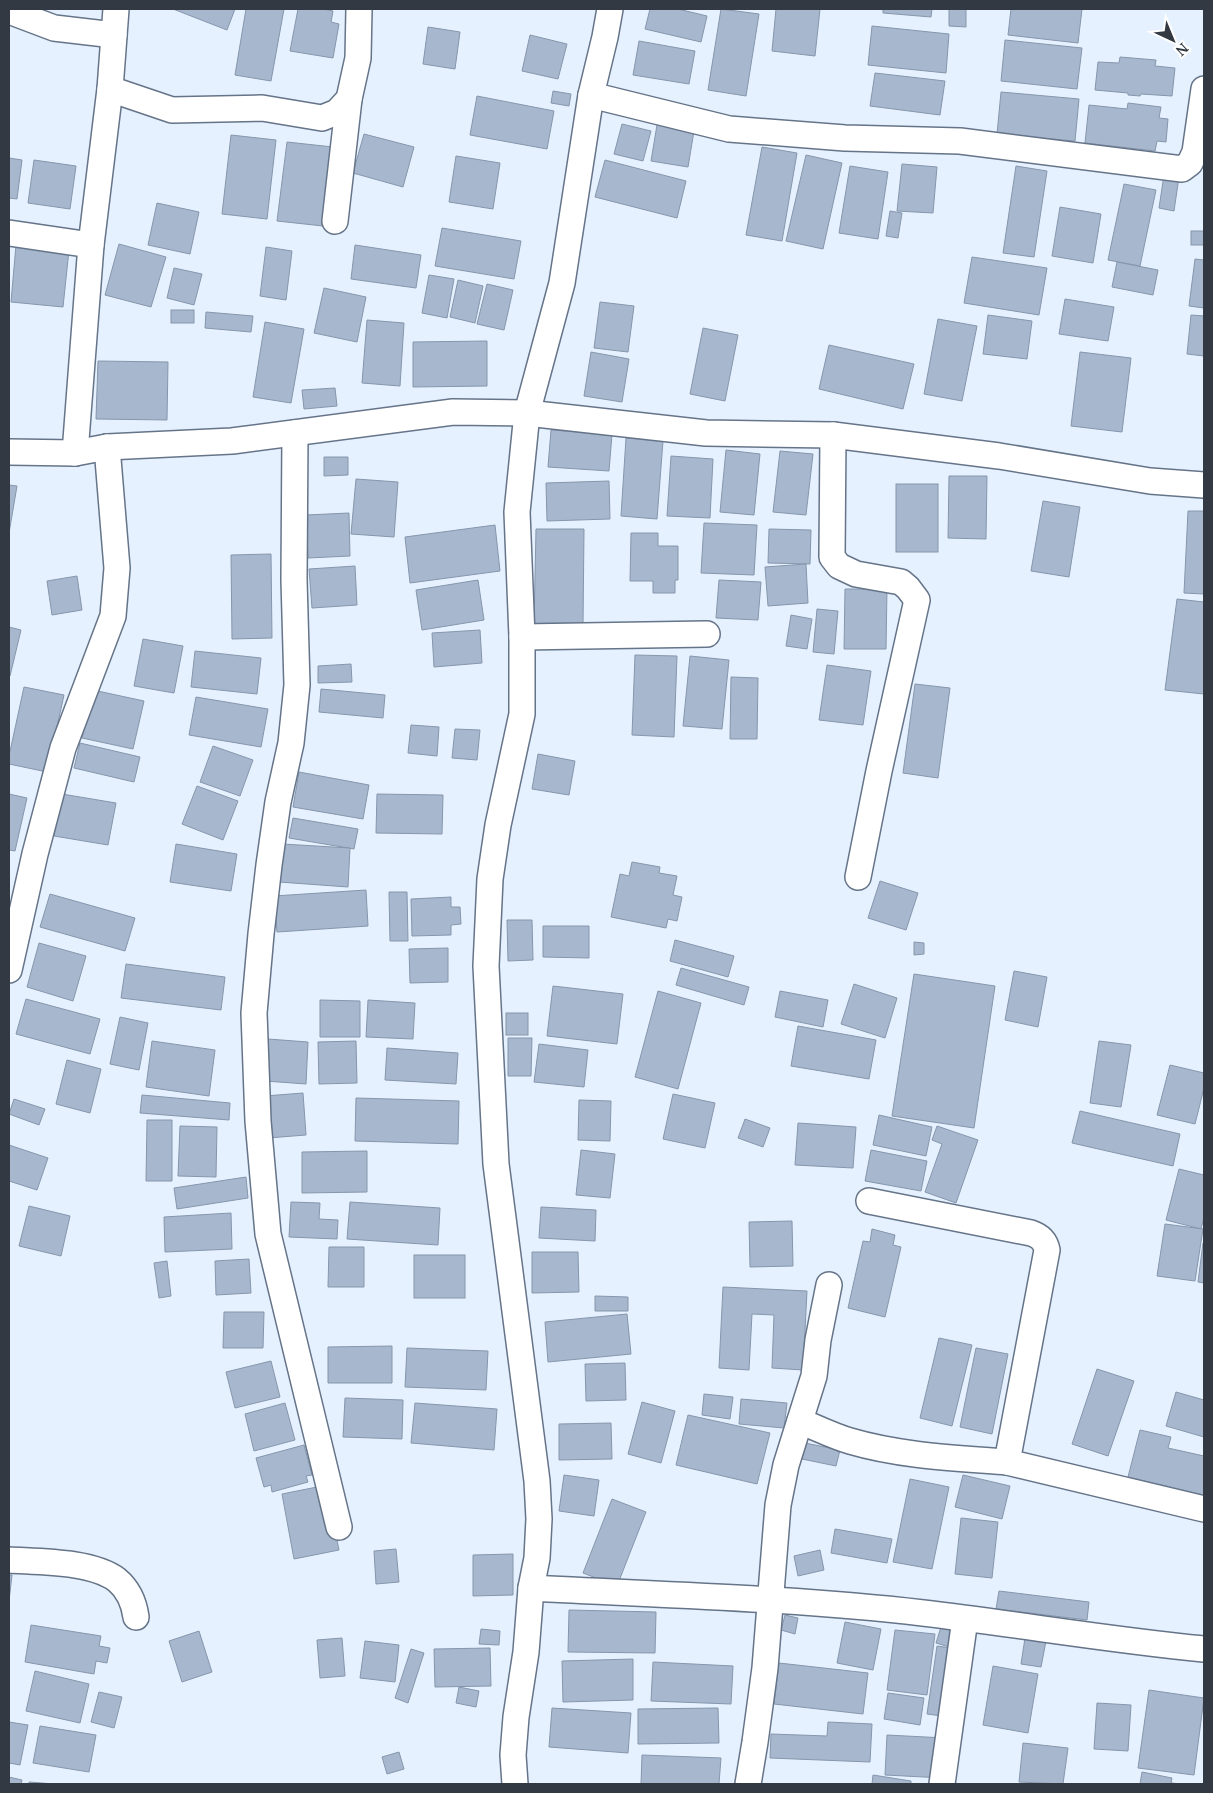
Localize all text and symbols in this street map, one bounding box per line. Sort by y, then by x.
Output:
north arrow [1148,15,1198,65]
text: N [1172,39,1193,60]

